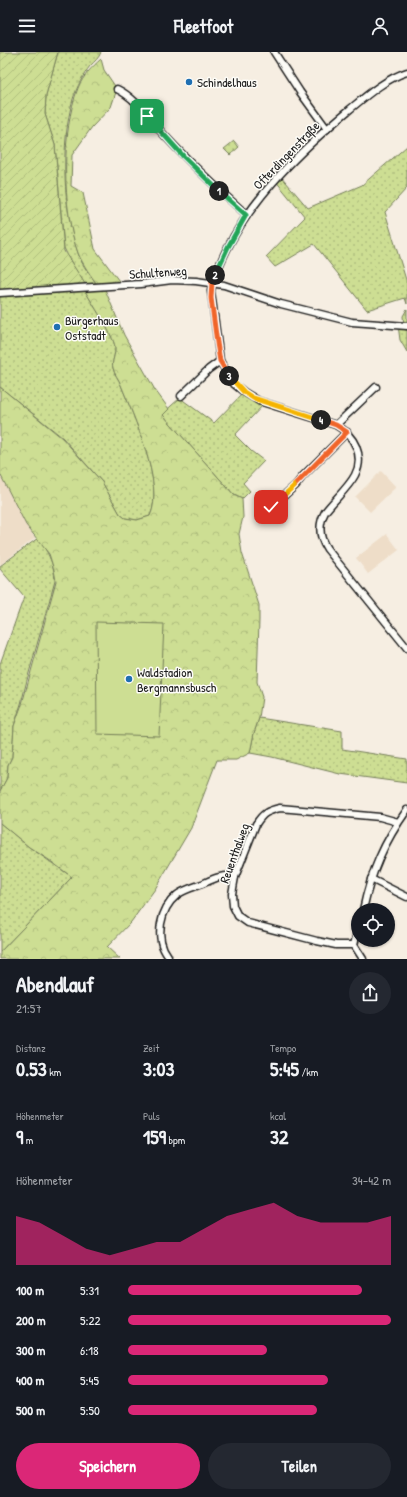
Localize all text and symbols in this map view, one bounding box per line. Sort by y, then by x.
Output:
text: Fleetfoot [174,14,233,39]
icon: menu [16,15,38,37]
icon: person [369,15,391,37]
place label: Schindelhaus [197,73,257,91]
marker: Schindelhaus [184,77,194,87]
pin [130,99,164,133]
icon: arrive [136,105,158,127]
street label: Ofterdingenstraße [249,117,323,193]
pin: 1 [209,181,229,201]
text: 1 [217,184,221,198]
street label: Schultenweg [129,261,188,283]
pin: 2 [205,265,225,285]
text: 2 [212,268,218,282]
place label: Bürgerhaus Oststadt [65,311,119,344]
marker: Bürgerhaus Oststadt [52,322,62,332]
pin: 3 [219,366,239,386]
text: 3 [227,369,231,383]
pin: 4 [311,410,331,430]
text: 4 [319,413,323,427]
pin [254,490,288,524]
icon: check [260,496,282,518]
place label: Waldstadion Bergmannsbusch [137,663,217,696]
marker: Waldstadion Bergmannsbusch [124,674,134,684]
street label: Reuenthalweg [215,820,253,886]
map controls [351,903,395,947]
button: locate [351,903,395,947]
text: Abendlauf [16,969,94,999]
button: share [349,972,391,1014]
text: 21:57 [16,999,42,1017]
text: Distanz [16,1041,46,1055]
text: Zeit [143,1041,159,1055]
text: Tempo [270,1041,296,1055]
text: 0.53 [16,1055,47,1082]
text: 3:03 [143,1055,175,1082]
text: 5:45 [270,1055,299,1082]
text: km [47,1065,61,1079]
text: /km [299,1065,318,1079]
text: Höhenmeter [16,1109,64,1123]
text: Puls [143,1109,160,1123]
text: kcal [270,1109,286,1123]
text: 9 [16,1123,23,1150]
text: 159 [143,1123,166,1150]
text: 32 [270,1123,288,1150]
text: m [23,1133,33,1147]
text: bpm [166,1133,185,1147]
text: Höhenmeter [16,1171,73,1189]
text: 34–42 m [352,1171,391,1189]
text: 100 m [16,1281,44,1299]
text: 5:31 [80,1281,99,1299]
text: 200 m [16,1311,46,1329]
text: 5:22 [80,1311,101,1329]
text: 300 m [16,1341,45,1359]
text: 6:18 [80,1341,99,1359]
text: 400 m [16,1371,44,1389]
text: 5:45 [80,1371,99,1389]
text: 500 m [16,1401,45,1419]
text: 5:50 [80,1401,100,1419]
button: Speichern [16,1443,200,1489]
button: Teilen [208,1443,391,1489]

